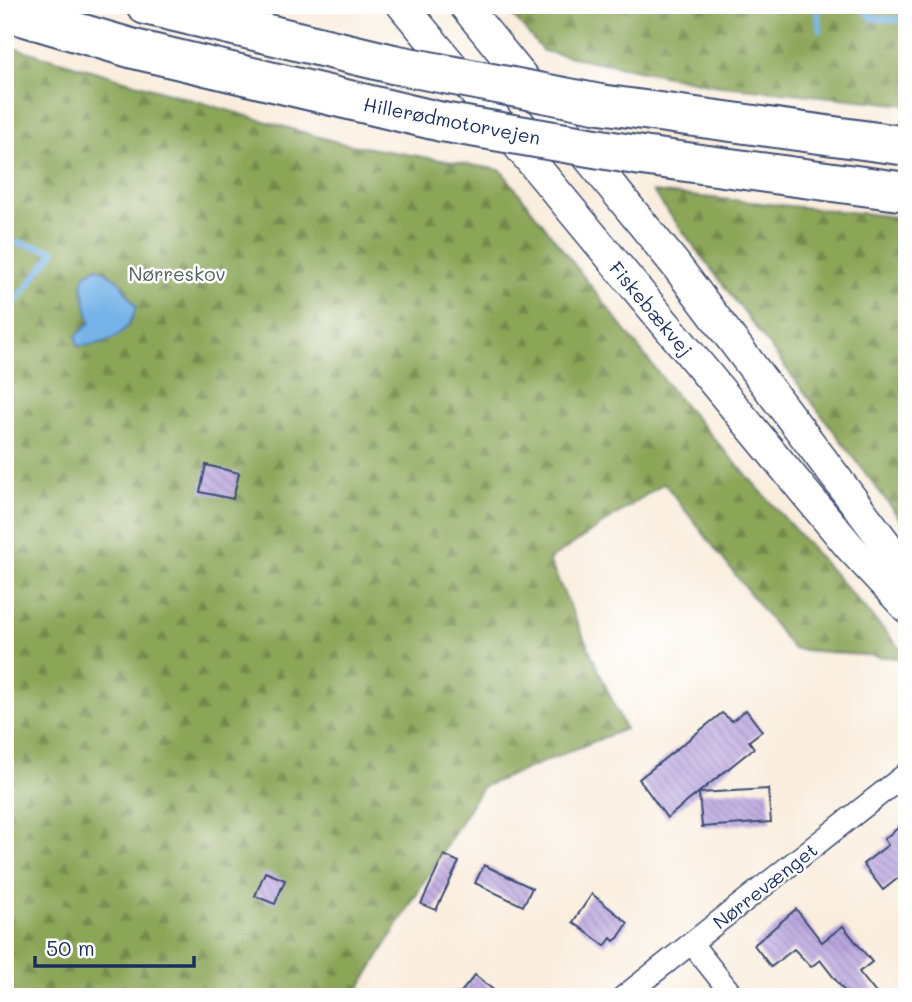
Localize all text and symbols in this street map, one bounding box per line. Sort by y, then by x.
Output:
street label: Hillerødmotorvejen [362,91,543,150]
street label: Fiskebækvej [604,256,698,361]
park label: Nørreskov [129,261,225,286]
street label: Nørrevænget [707,837,822,934]
scale bar [35,925,194,969]
text: 50 m [46,934,95,961]

